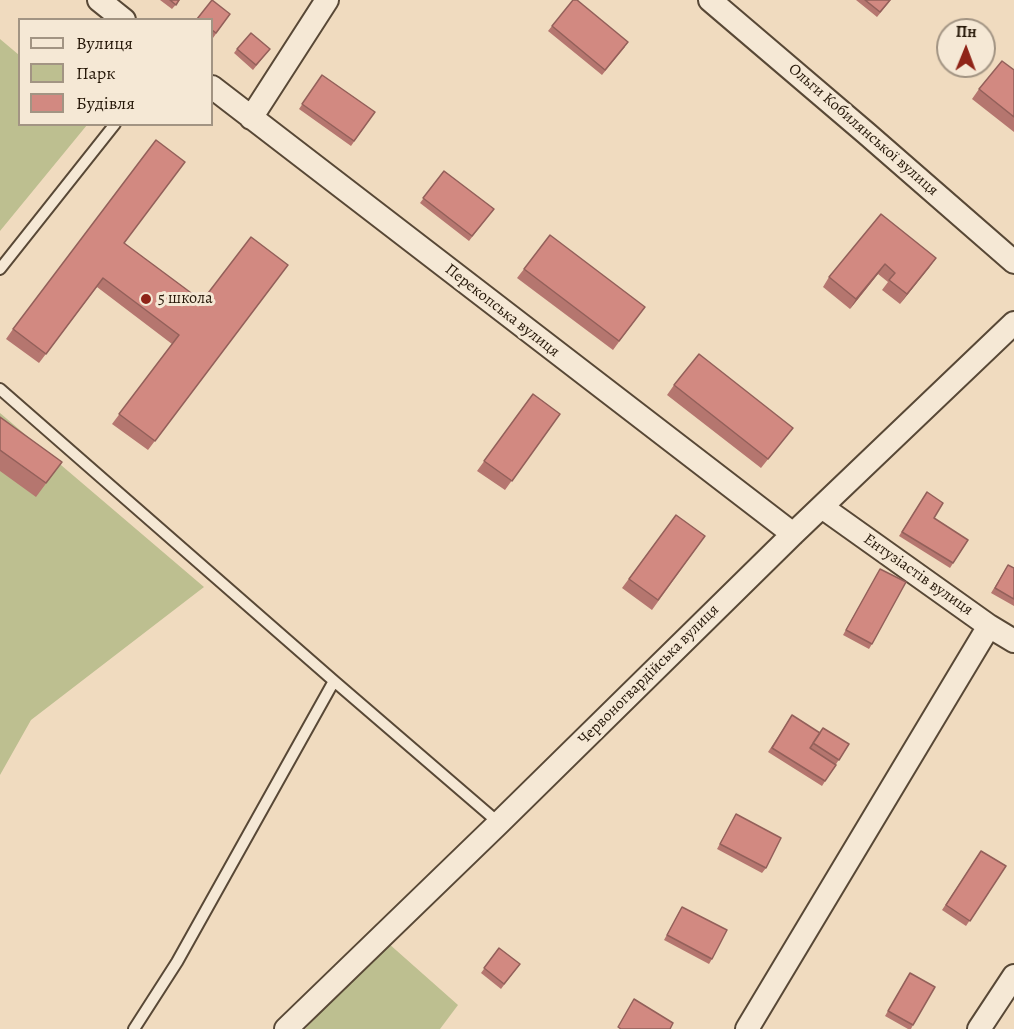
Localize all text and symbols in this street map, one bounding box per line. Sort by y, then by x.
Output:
legend [18,18,213,126]
north arrow [936,18,996,78]
text: Пн [956,21,977,43]
text: Вулиця [76,31,133,55]
street label: Ольги Кобилянської вулиця [784,60,942,200]
text: Парк [76,61,116,85]
text: Будівля [76,91,135,115]
street label: Перекопська вулиця [441,260,563,362]
place label: 5 школа [158,289,213,309]
marker: 5 школа [139,292,153,306]
street label: Ентузіастів вулиця [859,530,977,620]
street label: Червоногвардійська вулиця [575,601,723,749]

